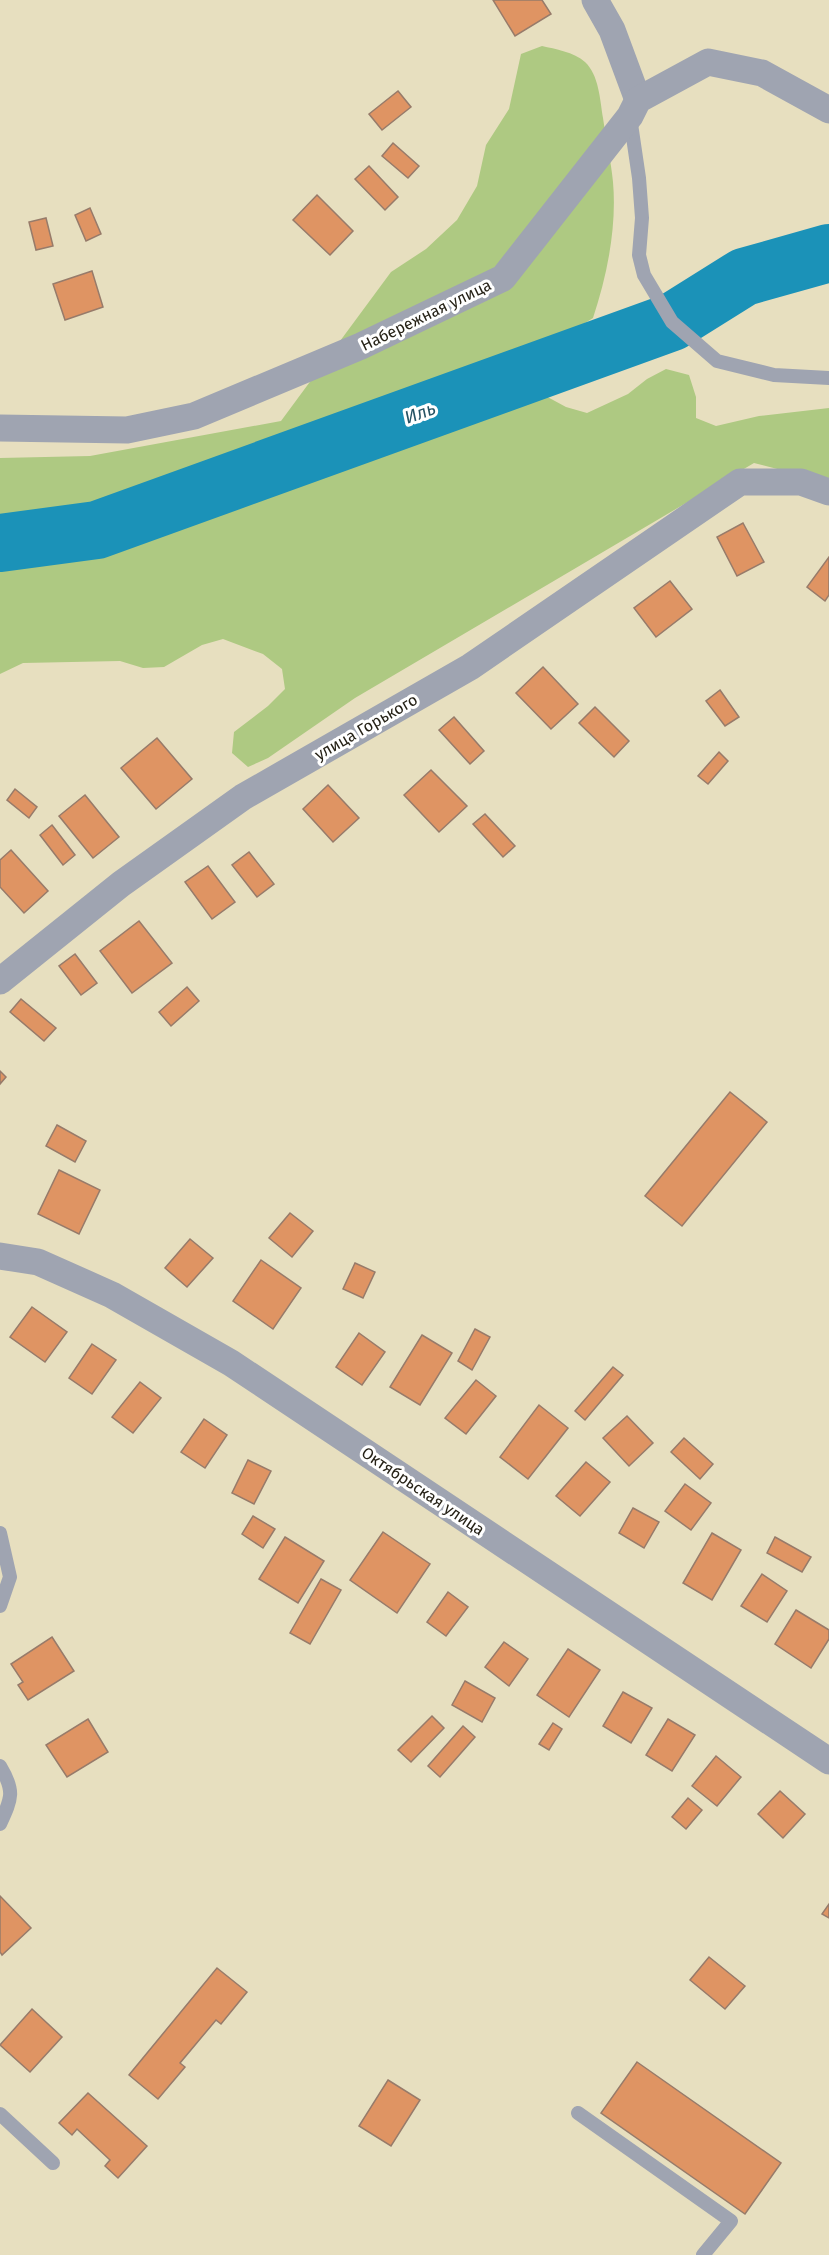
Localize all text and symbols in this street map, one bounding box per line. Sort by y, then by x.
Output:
street label: Набережная улица [358,275,494,355]
water label: Иль [401,397,439,429]
street label: улица Горького [311,690,421,764]
street label: Октябрьская улица [358,1443,488,1539]

